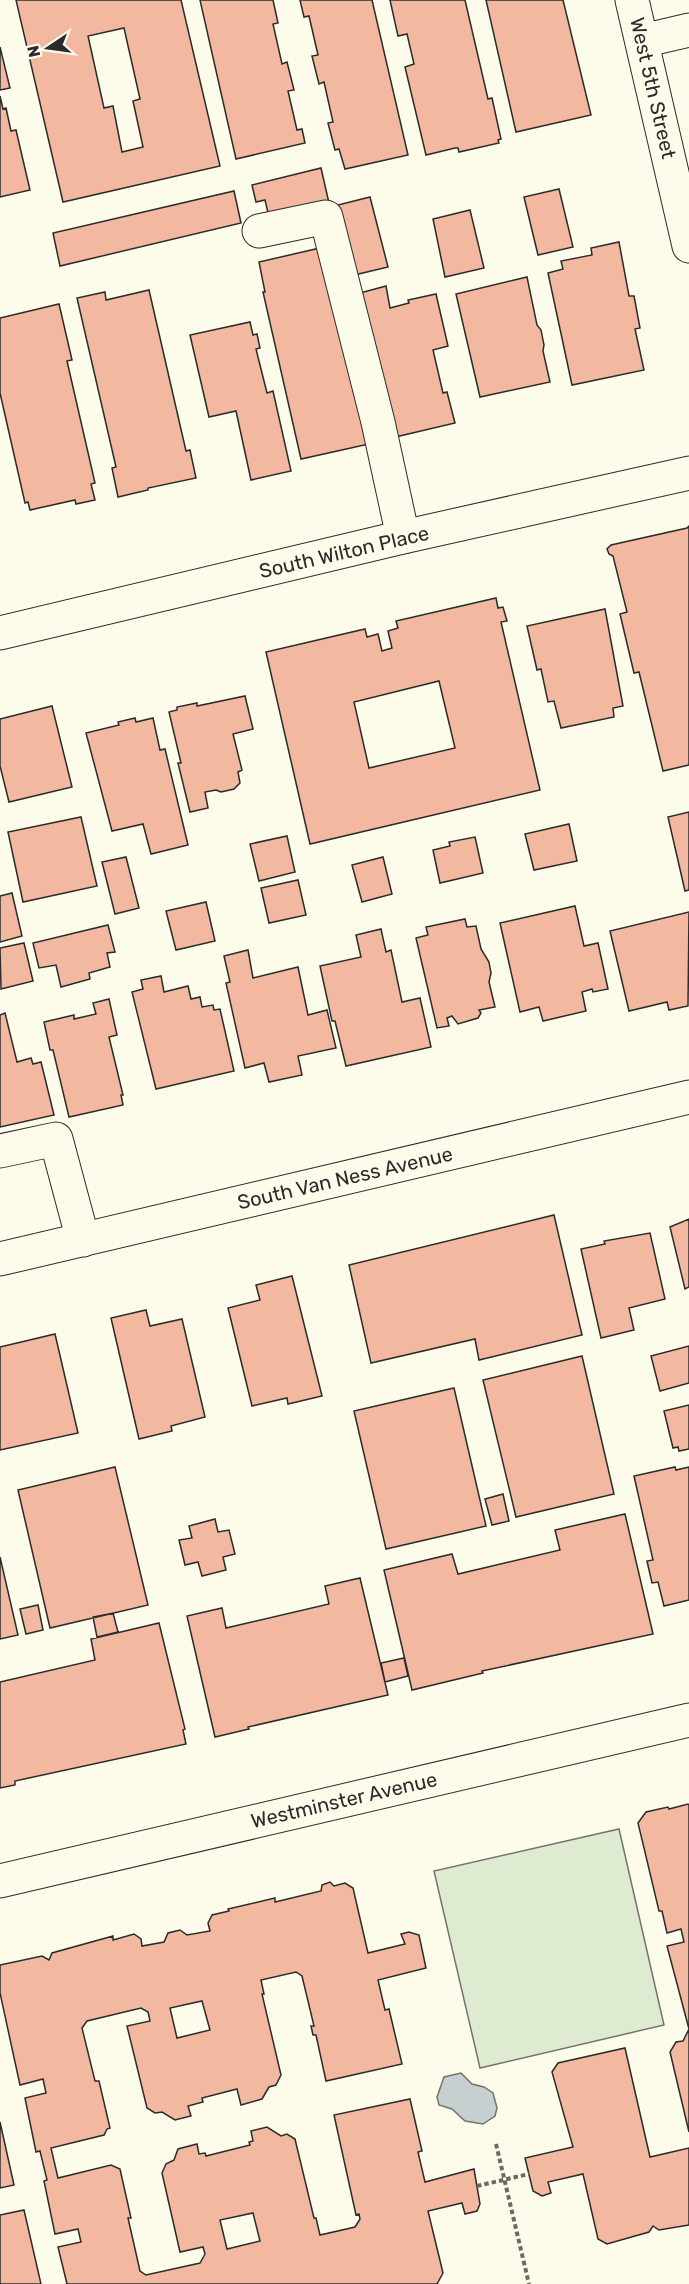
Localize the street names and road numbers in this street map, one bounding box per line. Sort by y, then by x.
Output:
street label: West 5th Street [625,15,681,161]
street label: South Wilton Place [257,521,431,583]
street label: South Van Ness Avenue [235,1142,455,1214]
street label: Westminster Avenue [249,1767,439,1833]

